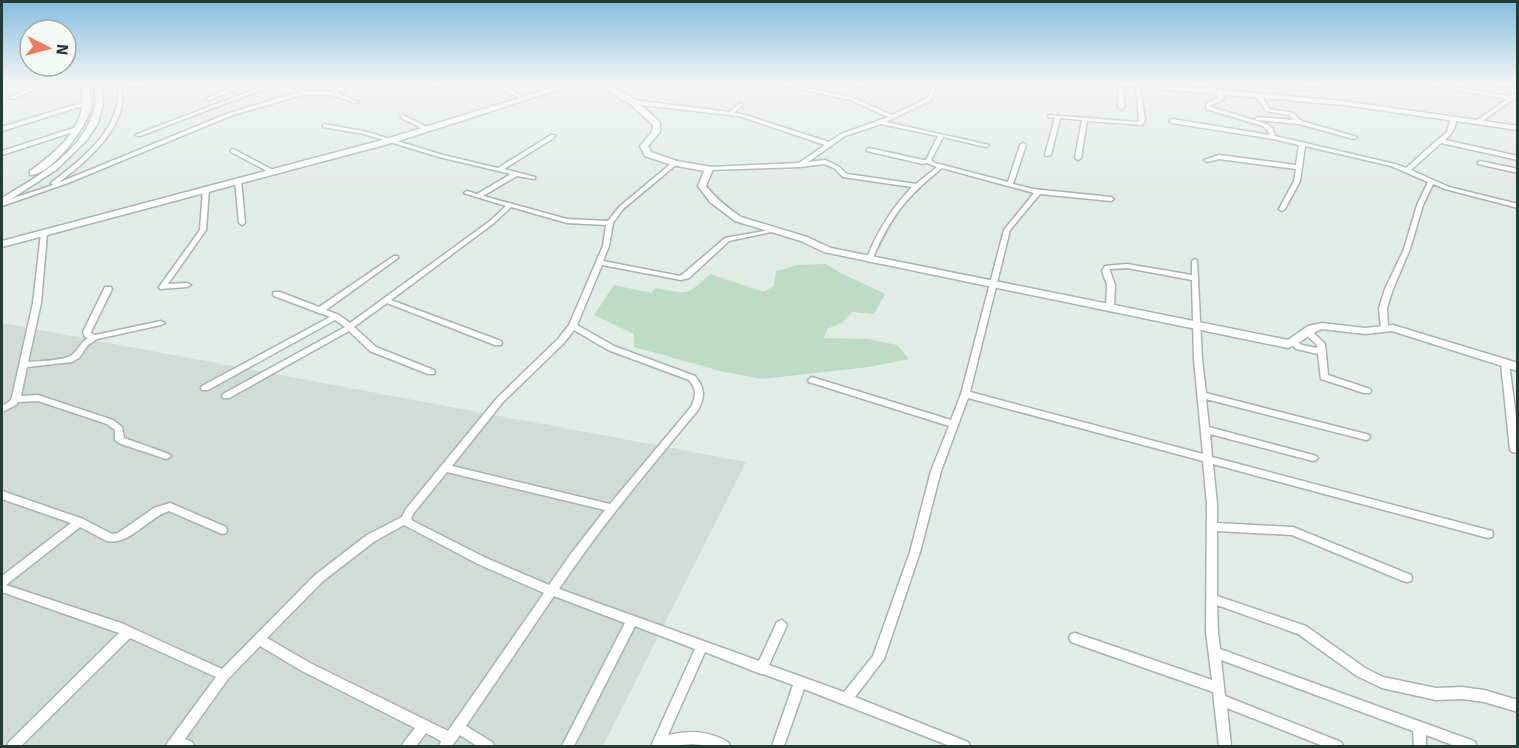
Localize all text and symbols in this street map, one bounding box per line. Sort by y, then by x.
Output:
north arrow [18,18,78,78]
text: N [51,43,72,56]

